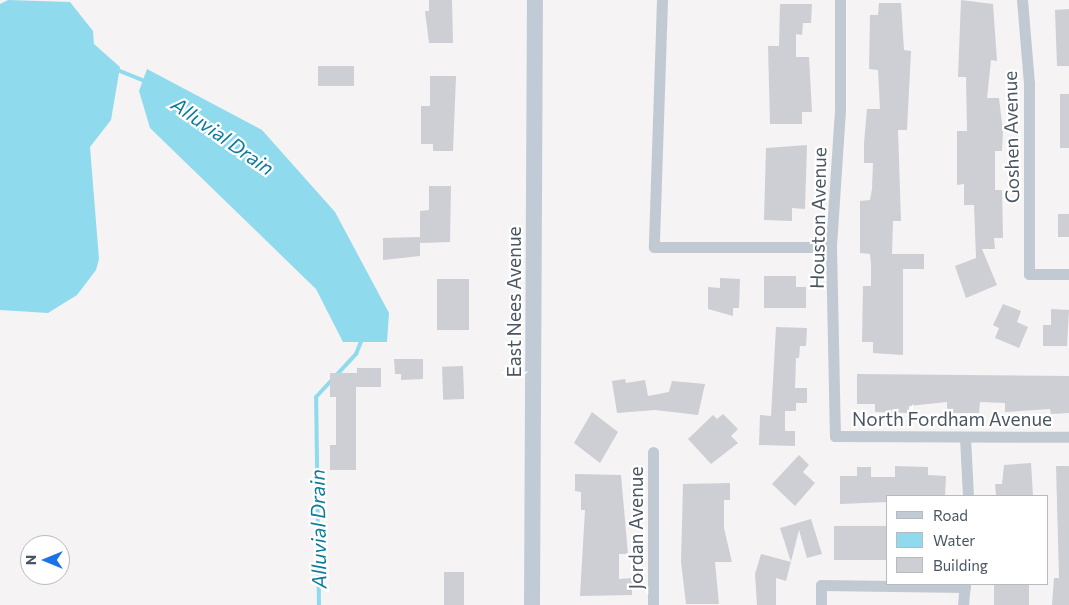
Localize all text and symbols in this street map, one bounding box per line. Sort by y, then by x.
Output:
street label: Goshen Avenue [998,71,1024,203]
water label: Alluvial Drain [167,92,279,180]
street label: Houston Avenue [805,147,831,289]
street label: East Nees Avenue [503,226,525,378]
street label: North Fordham Avenue [852,408,1052,430]
street label: Jordan Avenue [625,467,647,589]
water label: Alluvial Drain [305,469,331,589]
legend [886,495,1049,585]
text: Road [933,506,968,524]
text: Water [933,531,975,549]
north arrow [20,535,70,585]
text: N [22,555,39,565]
text: Building [933,556,988,574]

